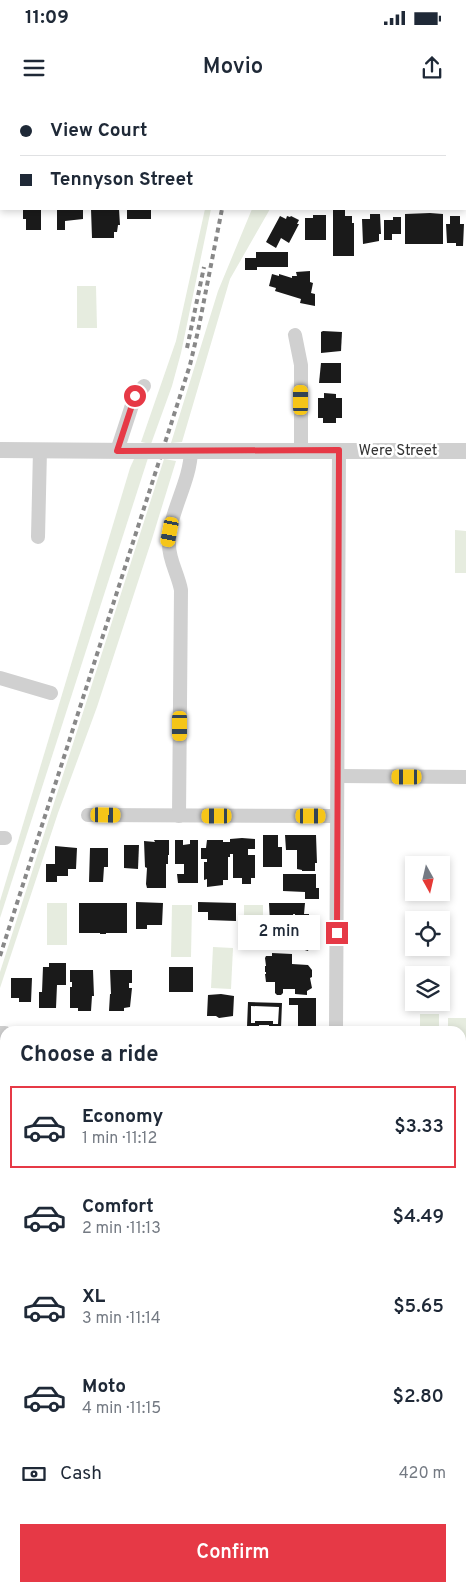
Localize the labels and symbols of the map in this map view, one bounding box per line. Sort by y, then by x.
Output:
route start [124,385,146,407]
car [293,385,308,415]
street label: Were Street [359,442,437,461]
car [159,516,180,548]
car [172,711,187,741]
car [392,770,422,785]
car [90,807,121,823]
car [202,809,232,824]
car [296,809,326,824]
north arrow [405,856,450,901]
callout: 2 min [237,916,320,950]
route end [326,922,348,944]

